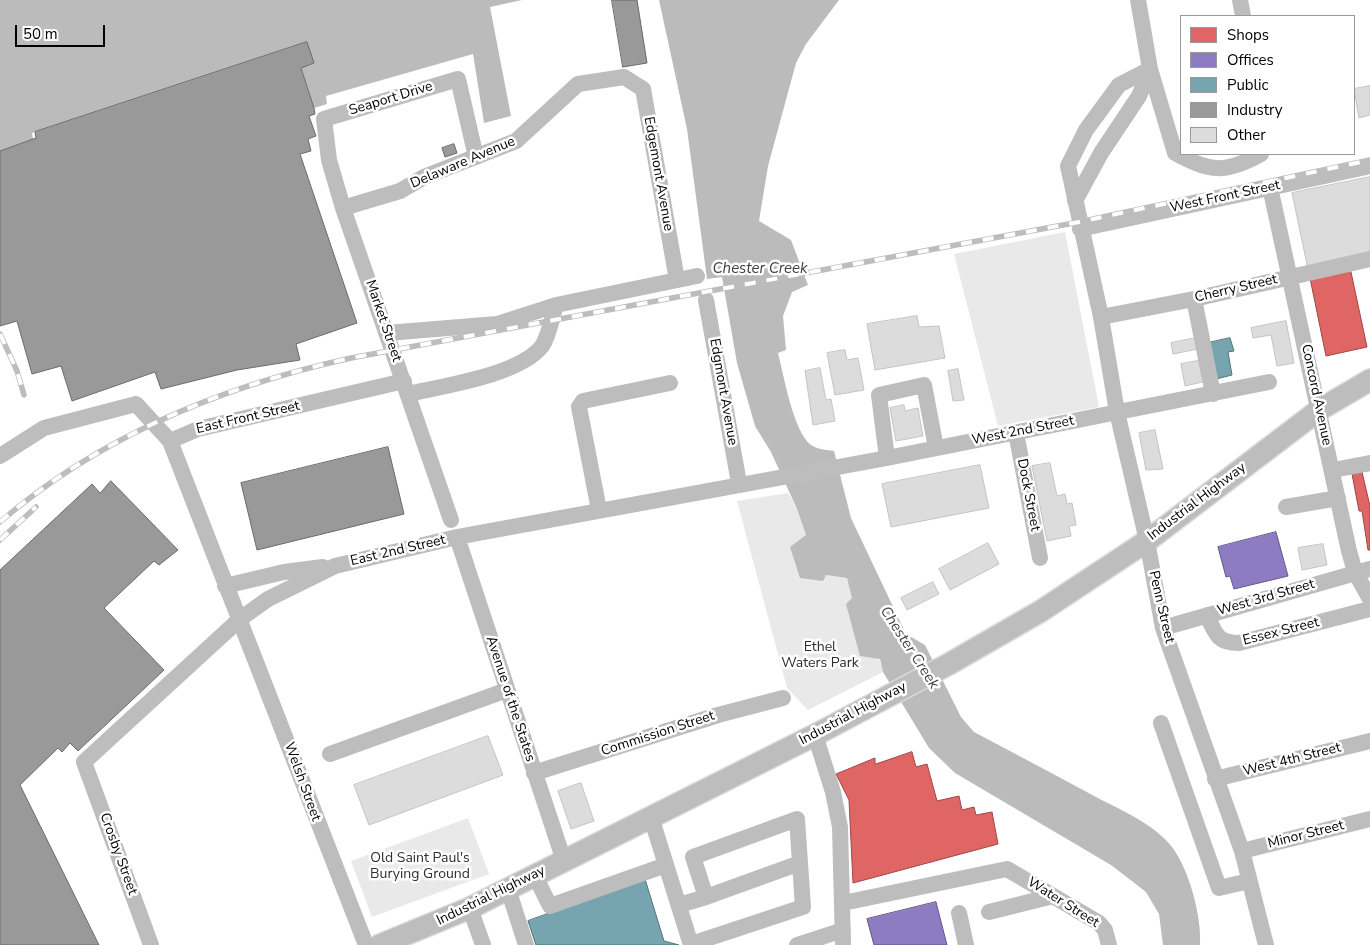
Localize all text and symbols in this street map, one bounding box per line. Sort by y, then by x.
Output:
scale bar [18,15,108,47]
legend [1180,15,1355,155]
text: 50 m [23,24,58,44]
text: Shops [1227,25,1269,45]
text: Offices [1227,50,1274,70]
text: Public [1227,75,1268,95]
street label: Seaport Drive [347,78,435,120]
text: Industry [1227,100,1282,120]
street label: Edgemont Avenue [640,116,676,232]
text: Other [1227,125,1266,145]
street label: Delaware Avenue [408,133,518,193]
street label: West Front Street [1168,177,1282,217]
water label: Chester Creek [713,260,807,278]
street label: Cherry Street [1193,271,1279,307]
street label: Market Street [361,278,405,364]
street label: Edgmont Avenue [705,337,741,447]
street label: Concord Avenue [1297,343,1335,447]
street label: East Front Street [195,398,301,438]
street label: West 2nd Street [971,413,1075,449]
street label: Dock Street [1013,457,1043,533]
street label: Industrial Highway [1145,460,1249,544]
street label: East 2nd Street [349,532,447,570]
street label: Penn Street [1145,569,1177,645]
street label: West 3rd Street [1215,576,1317,620]
water label: Chester Creek [876,603,942,693]
street label: Essex Street [1241,614,1321,650]
street label: Avenue of the States [482,634,538,764]
park label: Ethel Waters Park [781,640,859,672]
street label: Industrial Highway [797,679,909,749]
street label: Commission Street [599,708,717,760]
street label: Welsh Street [280,740,324,824]
street label: West 4th Street [1241,740,1343,780]
street label: Crosby Street [95,811,141,897]
street label: Minor Street [1266,817,1346,853]
park label: Old Saint Paul's Burying Ground [370,851,470,884]
street label: Industrial Highway [434,862,548,930]
street label: Water Street [1024,874,1102,932]

